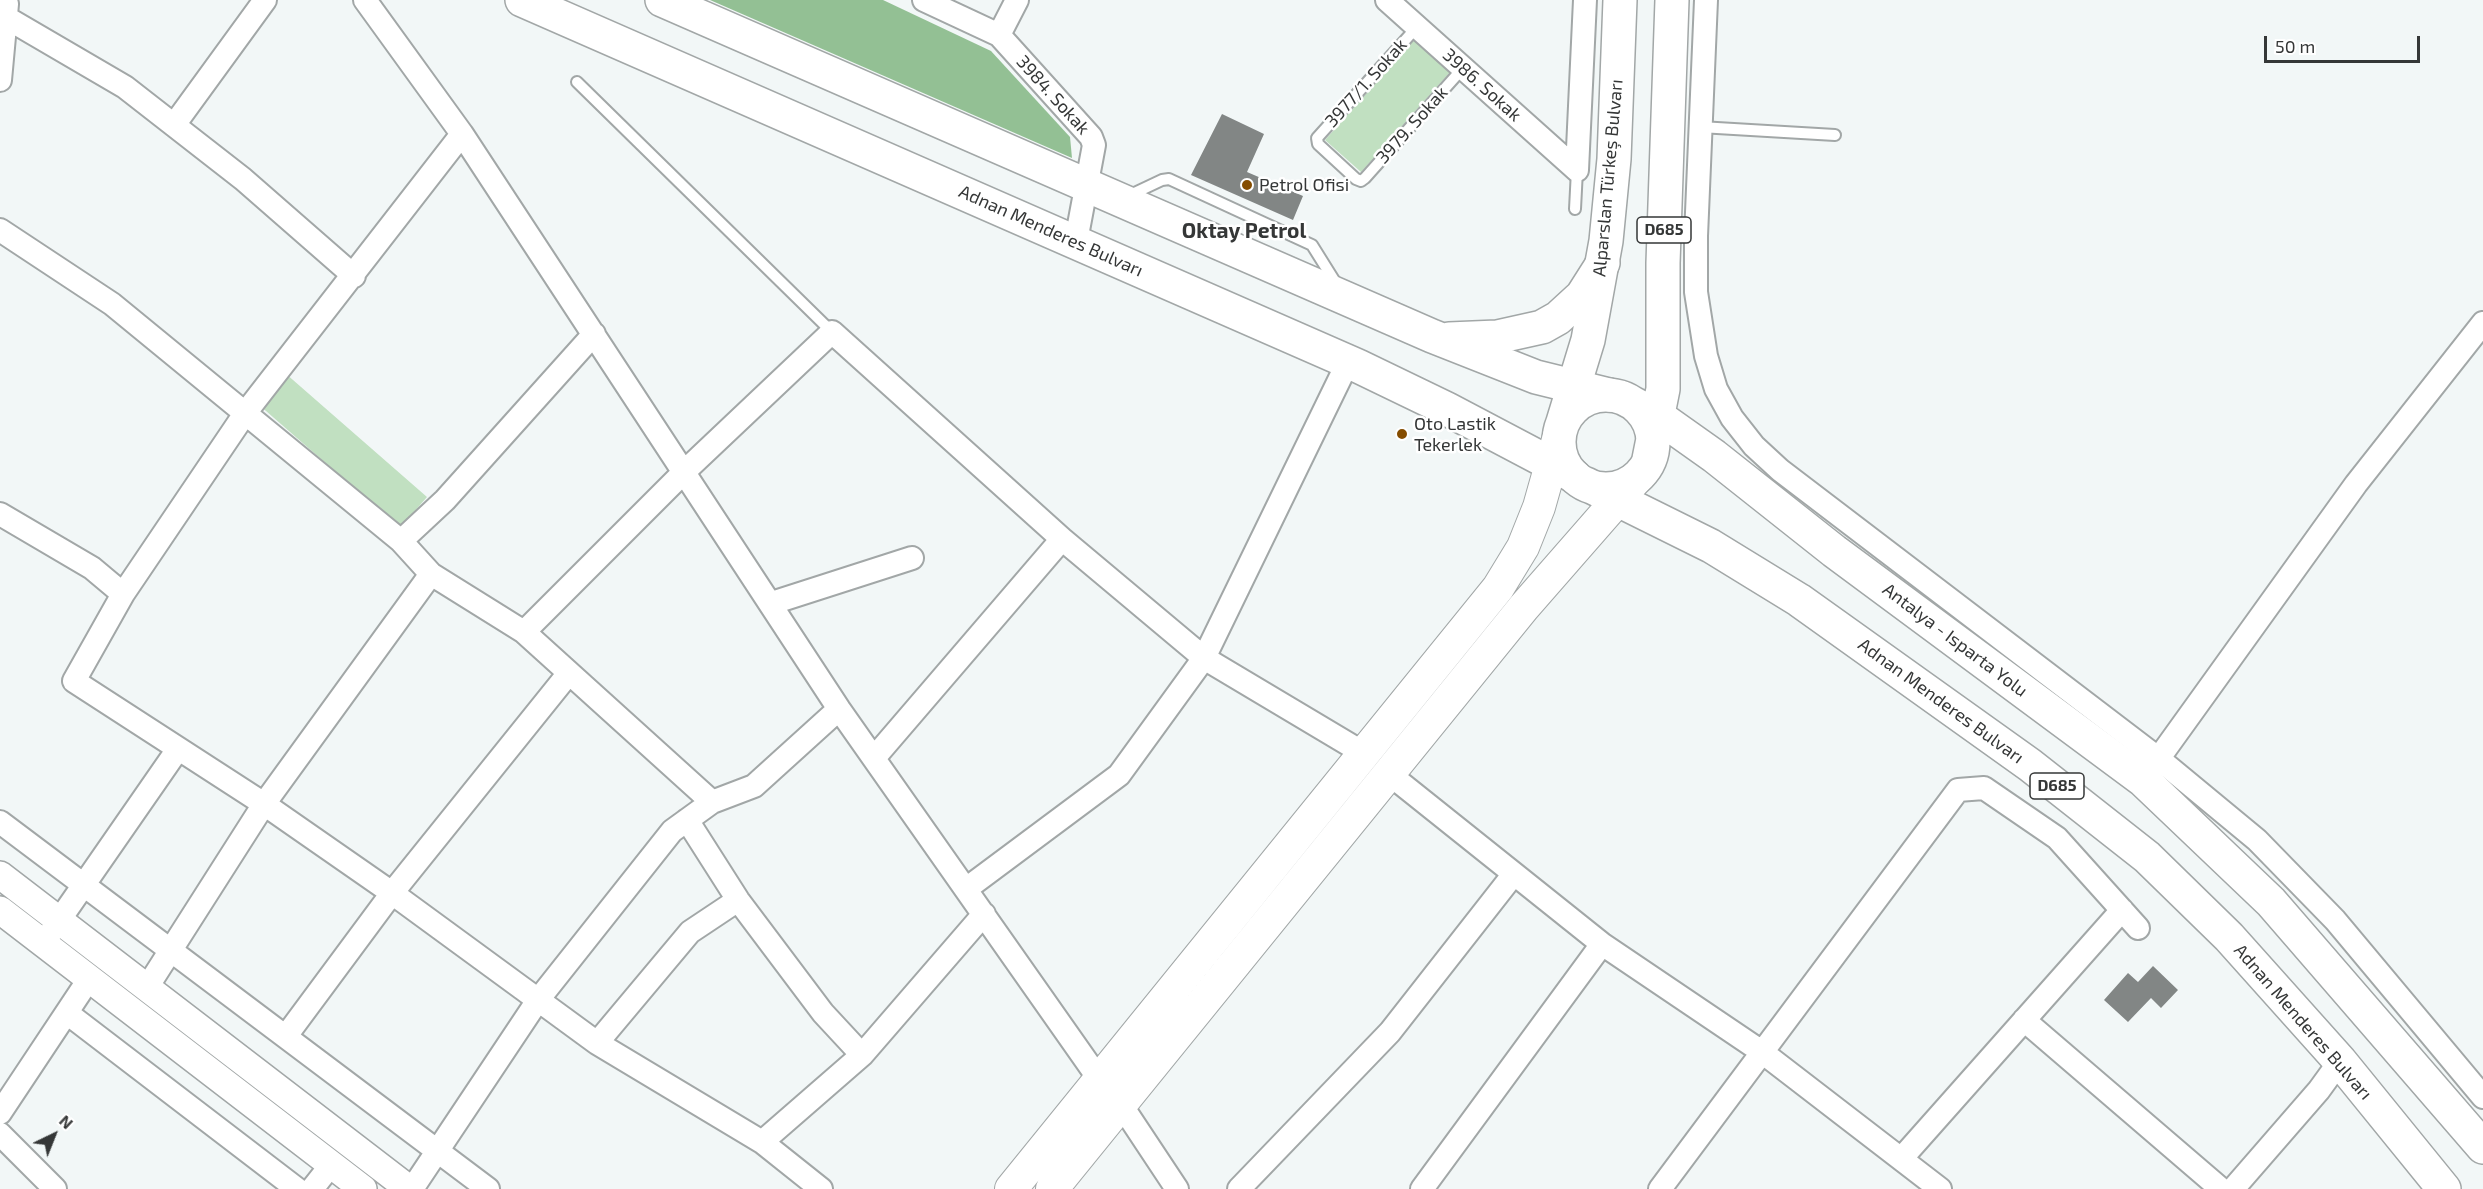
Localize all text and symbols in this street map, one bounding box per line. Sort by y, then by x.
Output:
scale bar [2267,24,2423,62]
street label: 3977/1. Sokak [1321,34,1411,132]
text: 50 m [2275,35,2315,57]
street label: 3986. Sokak [1438,44,1526,126]
street label: 3984. Sokak [1012,51,1094,139]
street label: Alparslan Türkeş Bulvarı [1589,78,1627,278]
street label: 3979. Sokak [1372,82,1452,168]
place label: Petrol Ofisi [1259,174,1349,196]
marker: Petrol Ofisi [1240,178,1254,192]
street label: Adnan Menderes Bulvarı [956,181,1146,281]
road number: D685 [1637,217,1691,243]
district label: Oktay Petrol [1182,218,1306,244]
place label: Oto Lastik Tekerlek [1414,413,1496,456]
marker: Oto Lastik Tekerlek [1395,427,1409,441]
street label: Antalya - Isparta Yolu [1878,578,2032,702]
street label: Adnan Menderes Bulvarı [1854,634,2028,768]
road number: D685 [2030,773,2084,799]
street label: Adnan Menderes Bulvarı [2229,940,2377,1104]
north arrow [24,1105,84,1165]
text: N [56,1111,77,1132]

